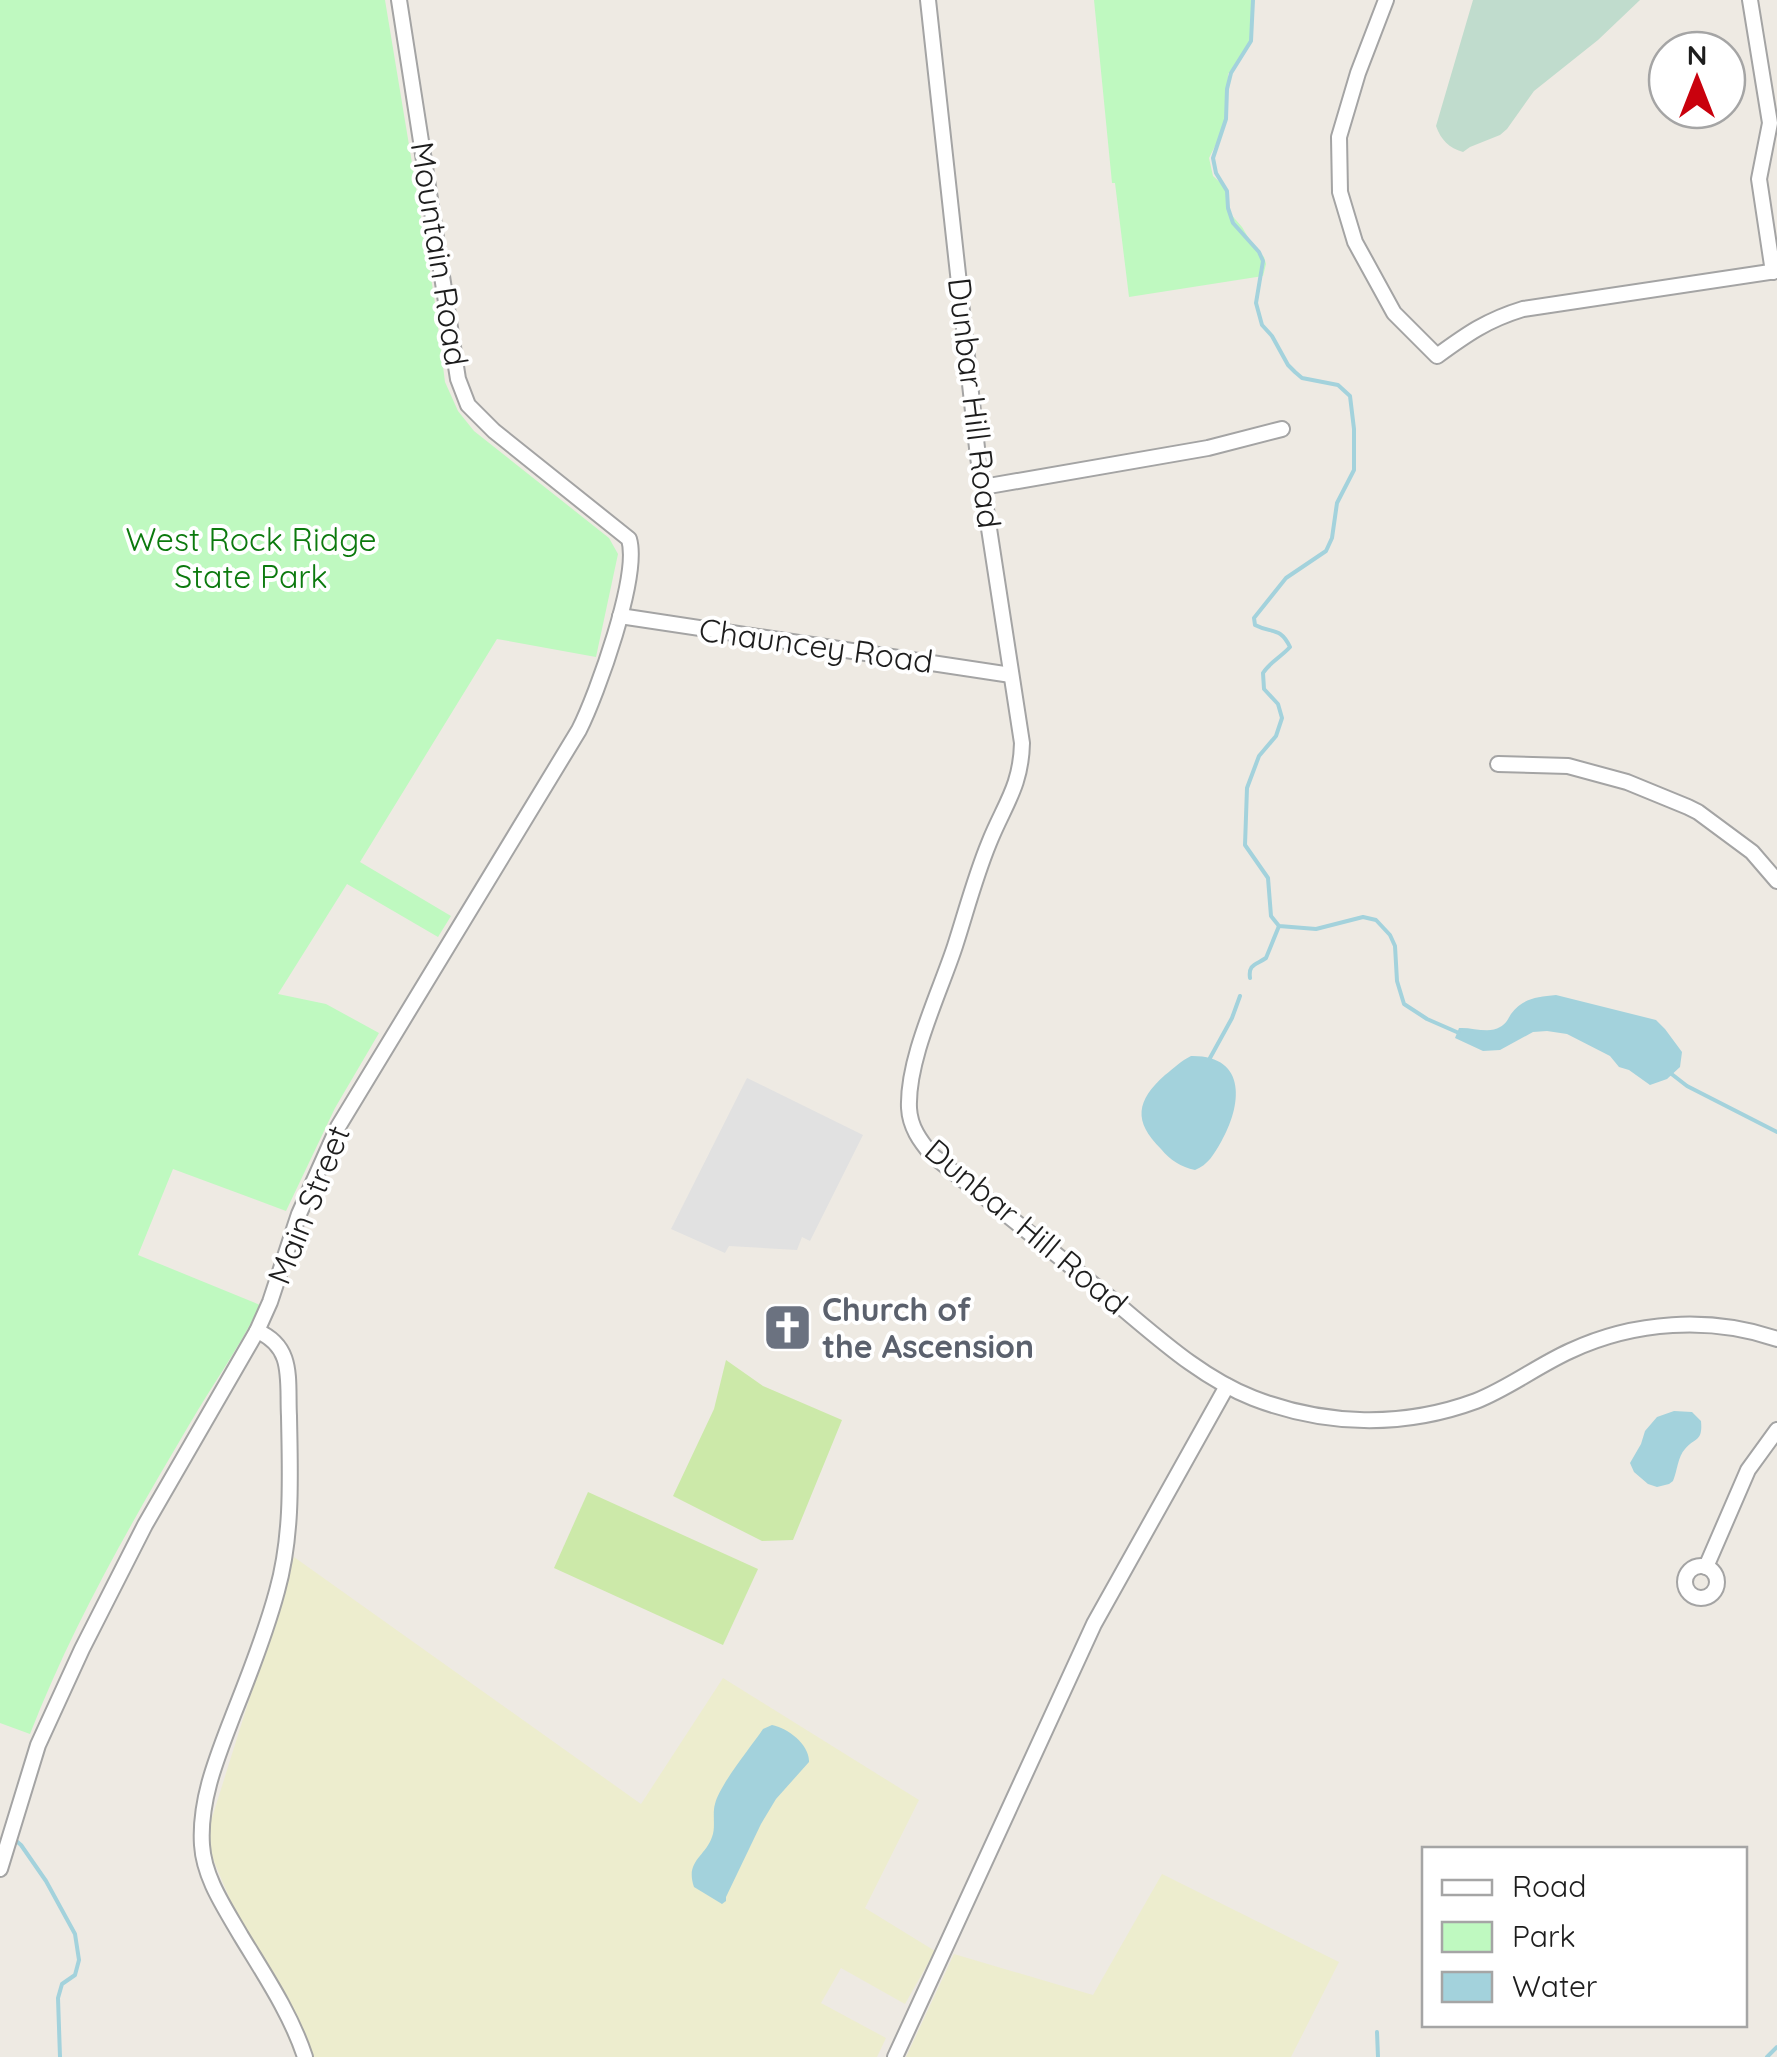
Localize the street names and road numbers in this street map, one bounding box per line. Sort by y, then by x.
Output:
street label: Mountain Road [403,139,477,369]
street label: Dunbar Hill Road [940,275,1010,531]
street label: Chauncey Road [697,609,936,681]
street label: Main Street [258,1120,358,1290]
street label: Dunbar Hill Road [917,1130,1136,1323]

